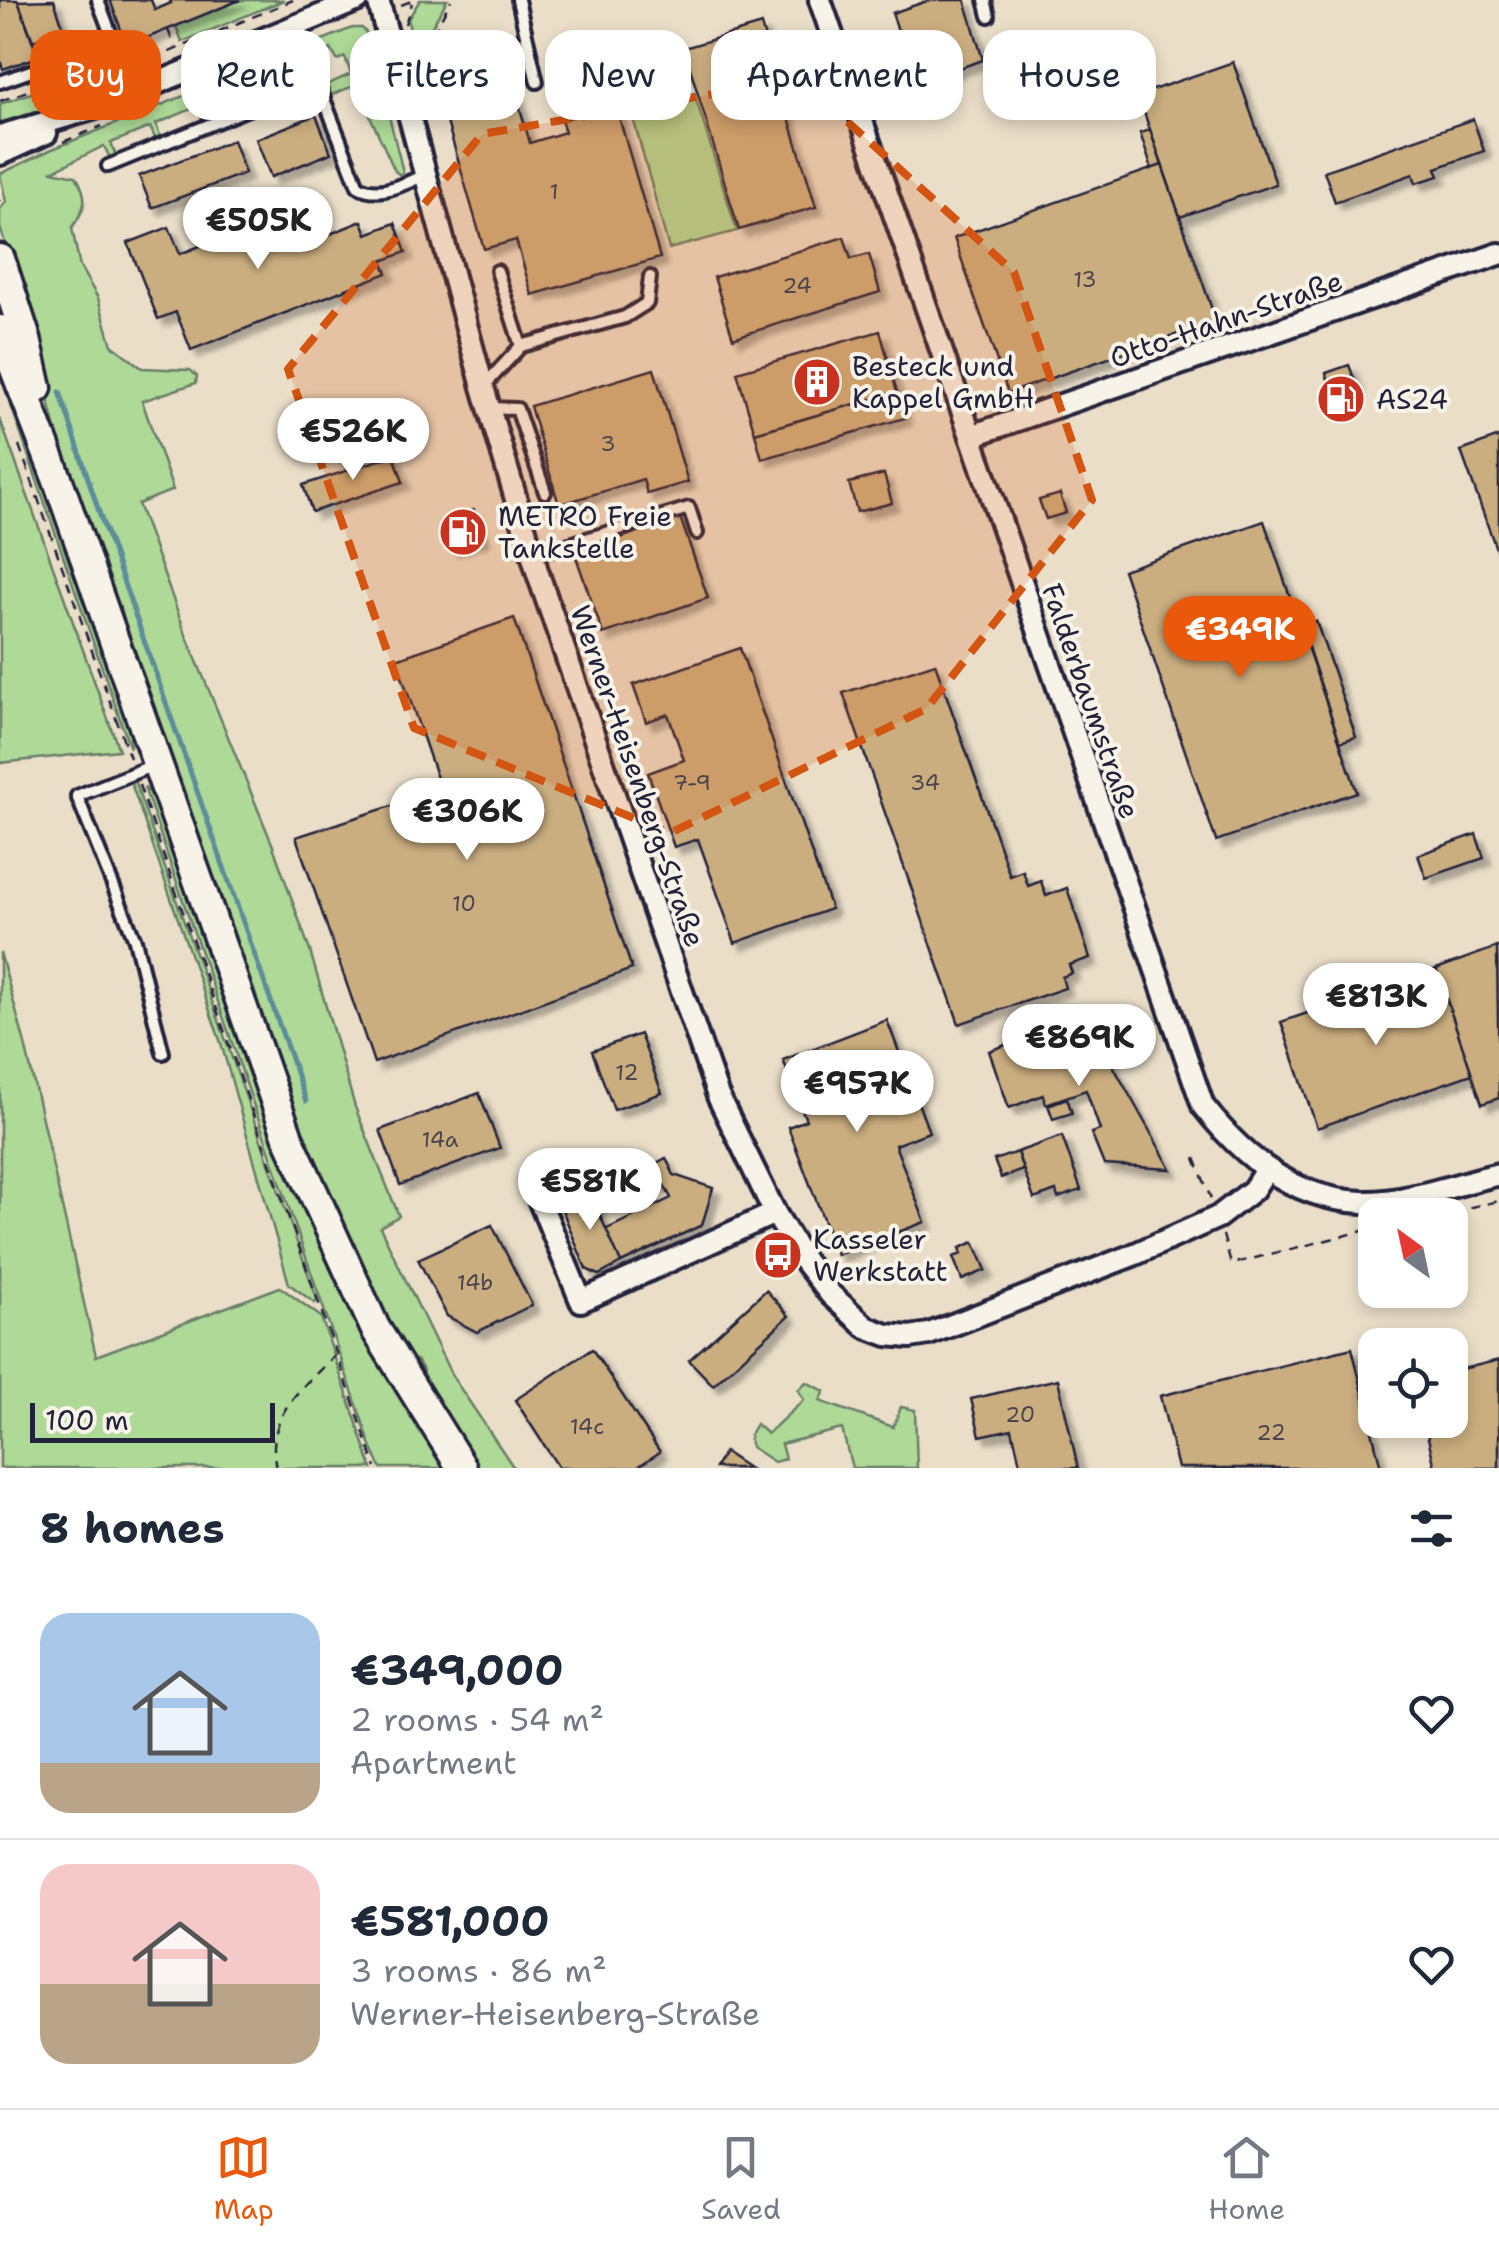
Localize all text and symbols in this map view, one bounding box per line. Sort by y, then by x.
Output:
chip: Buy [30,30,161,120]
chip: Rent [181,30,330,120]
chip: Filters [350,30,525,120]
chip: New [545,30,691,120]
chip: Apartment [711,30,963,120]
chip: House [983,30,1156,120]
house number: 1 [549,177,559,206]
pin: €505K [188,187,328,272]
text: €505K [205,198,311,241]
street label: Otto-Hahn-Straße [1104,261,1348,377]
house number: 13 [1073,265,1097,294]
house number: 24 [782,271,812,300]
place label: Besteck und Kappel GmbH [852,347,1034,417]
building icon: Besteck und Kappel GmbH [791,356,843,408]
fuel station icon: AS24 [1315,373,1367,425]
place label: AS24 [1376,380,1448,418]
pin: €526K [283,398,423,483]
text: €526K [299,409,407,452]
house number: 3 [600,429,616,458]
place label: METRO Freie Tankstelle [498,497,672,567]
fuel station icon: METRO Freie Tankstelle [437,506,489,558]
street label: Falderbaumstraße [1033,578,1149,824]
pin: €349K [1170,596,1310,681]
street label: Werner-Heisenberg-Straße [562,600,714,952]
text: €349K [1185,607,1295,650]
house number: 7-9 [673,768,711,797]
house number: 34 [910,768,940,797]
pin: €306K [397,778,537,863]
text: €306K [411,789,523,832]
house number: 10 [452,889,476,918]
pin: €813K [1306,963,1446,1048]
text: €813K [1325,974,1427,1017]
pin: €869K [1009,1004,1149,1089]
text: €869K [1024,1015,1134,1058]
pin: €957K [787,1050,927,1135]
house number: 12 [615,1058,639,1087]
text: €957K [803,1061,911,1104]
house number: 14a [422,1125,459,1154]
pin: €581K [520,1148,660,1233]
text: €581K [540,1159,640,1202]
north arrow [1358,1198,1468,1308]
map controls [1358,1198,1468,1438]
place label: Kasseler Werkstatt [813,1220,948,1290]
bus stop icon: Kasseler Werkstatt [752,1229,804,1281]
house number: 14b [457,1268,493,1297]
button: locate [1358,1328,1468,1438]
scale bar [30,1398,275,1442]
house number: 20 [1005,1400,1035,1429]
text: 100 m [45,1401,129,1439]
house number: 14c [570,1412,604,1441]
house number: 22 [1256,1418,1286,1447]
text: 8 homes [40,1500,225,1556]
icon: filters [1404,1501,1459,1556]
text: €349,000 [350,1642,564,1698]
icon: home [120,1653,240,1773]
icon: heart [1404,1686,1459,1741]
text: 2 rooms · 54 m² [350,1698,604,1741]
text: Apartment [350,1741,517,1784]
text: €581,000 [350,1893,550,1949]
icon: home [120,1904,240,2024]
icon: heart [1404,1937,1459,1992]
text: 3 rooms · 86 m² [350,1949,607,1992]
text: Werner-Heisenberg-Straße [350,1992,760,2035]
tab: Map [214,2130,274,2228]
tab: Saved [701,2130,781,2228]
tab: Home [1208,2130,1285,2228]

